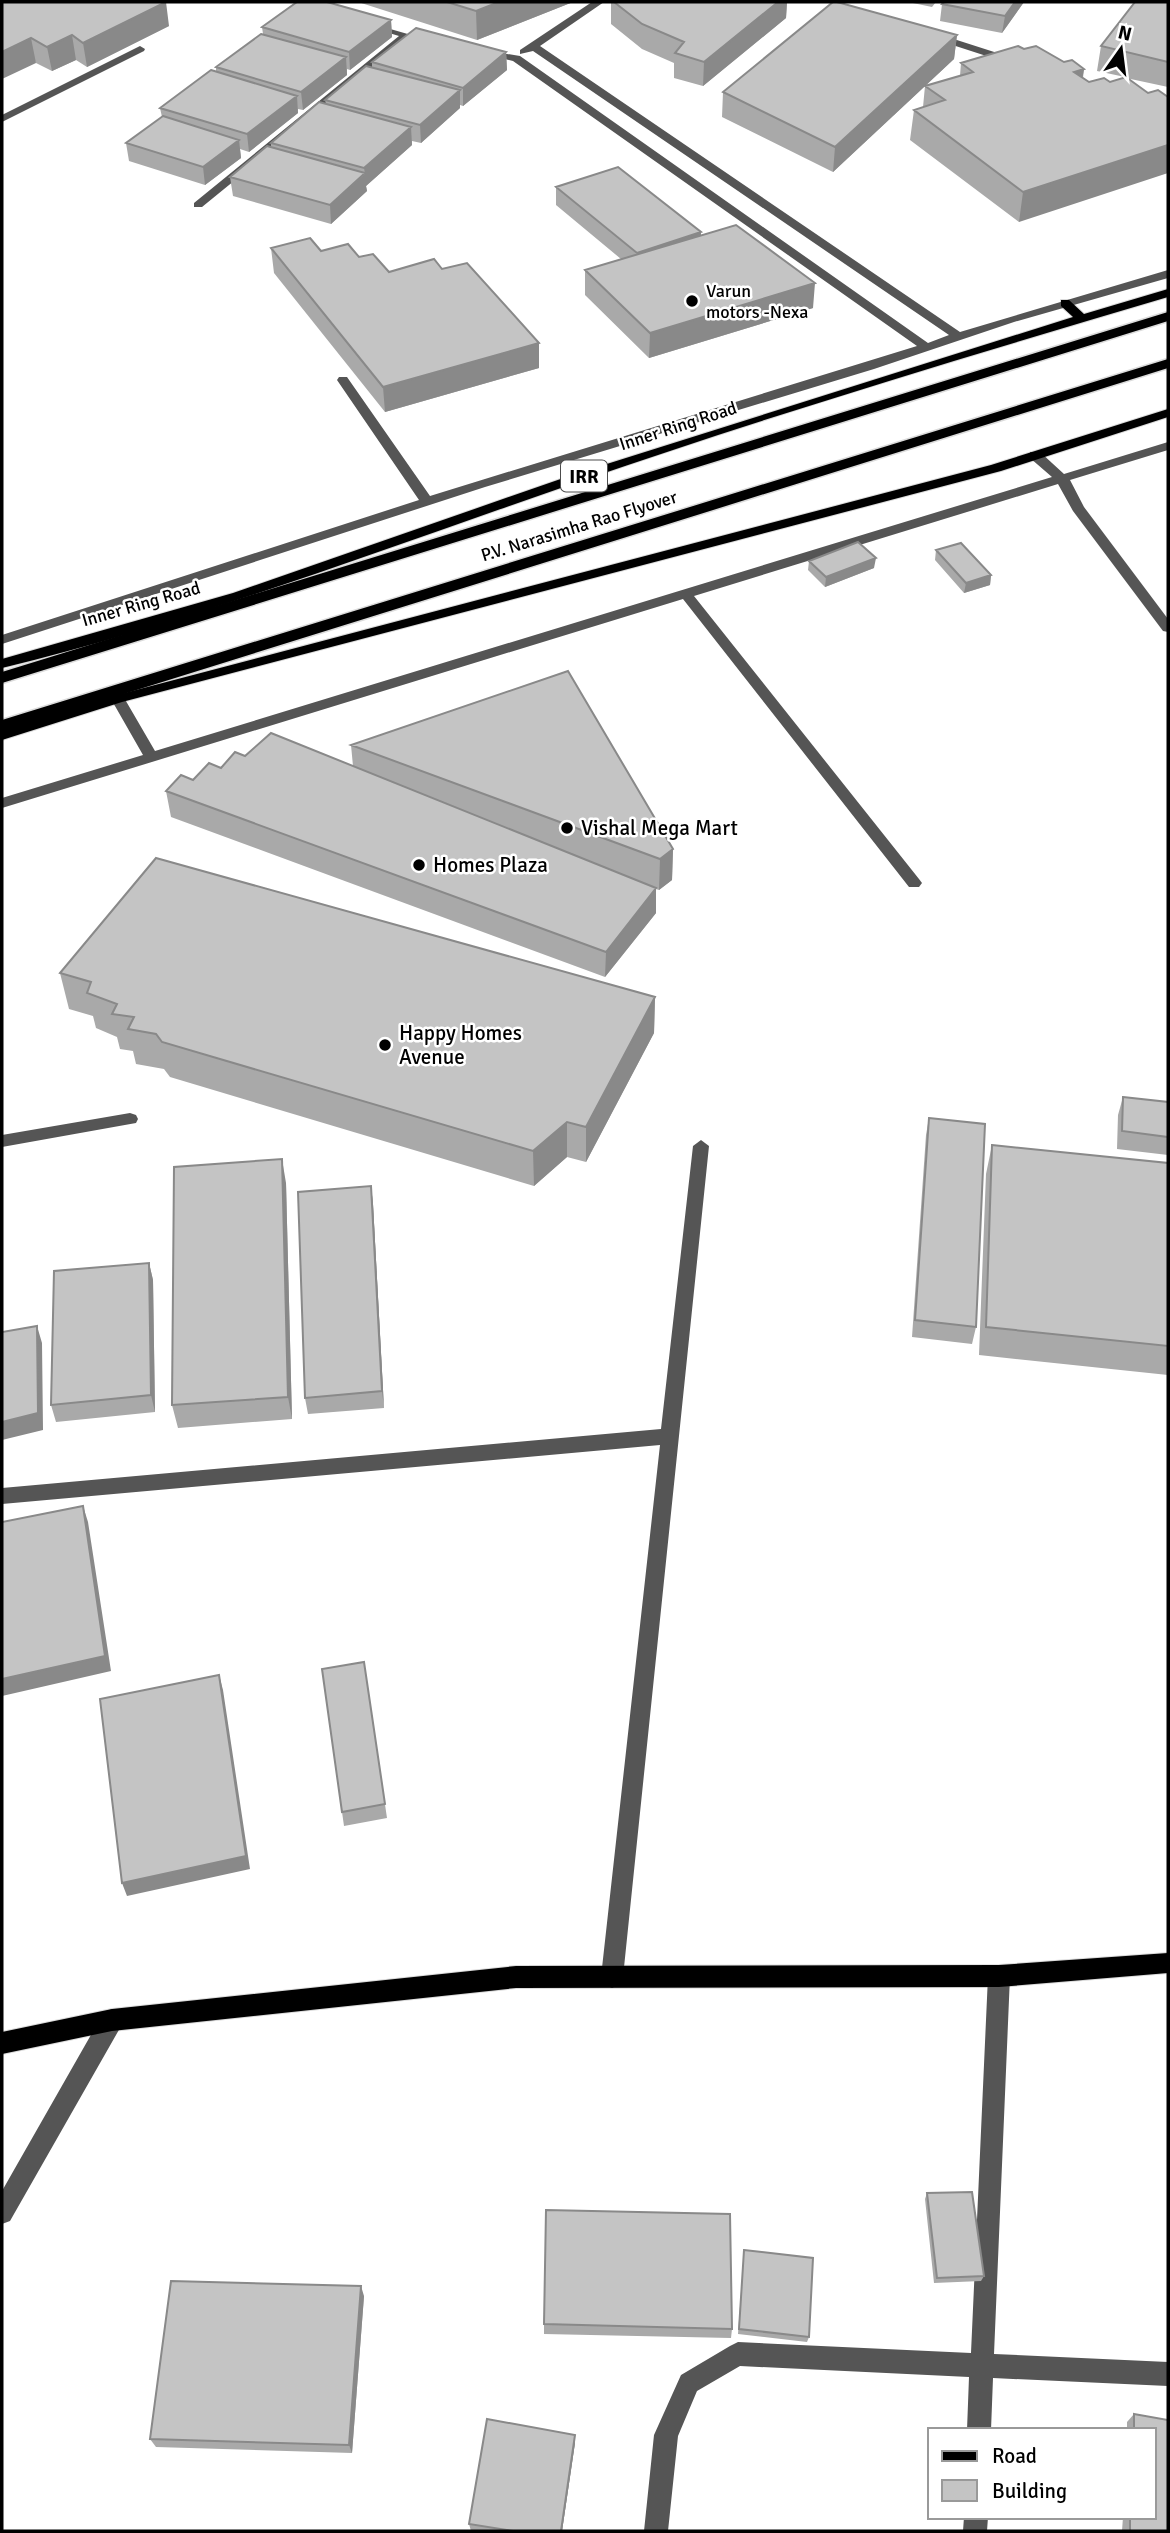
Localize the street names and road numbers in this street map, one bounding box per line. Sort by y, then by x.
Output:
street label: Inner Ring Road [617,397,739,455]
road number: IRR [561,461,607,491]
street label: P.V. Narasimha Rao Flyover [478,486,680,566]
street label: Inner Ring Road [79,577,203,631]

